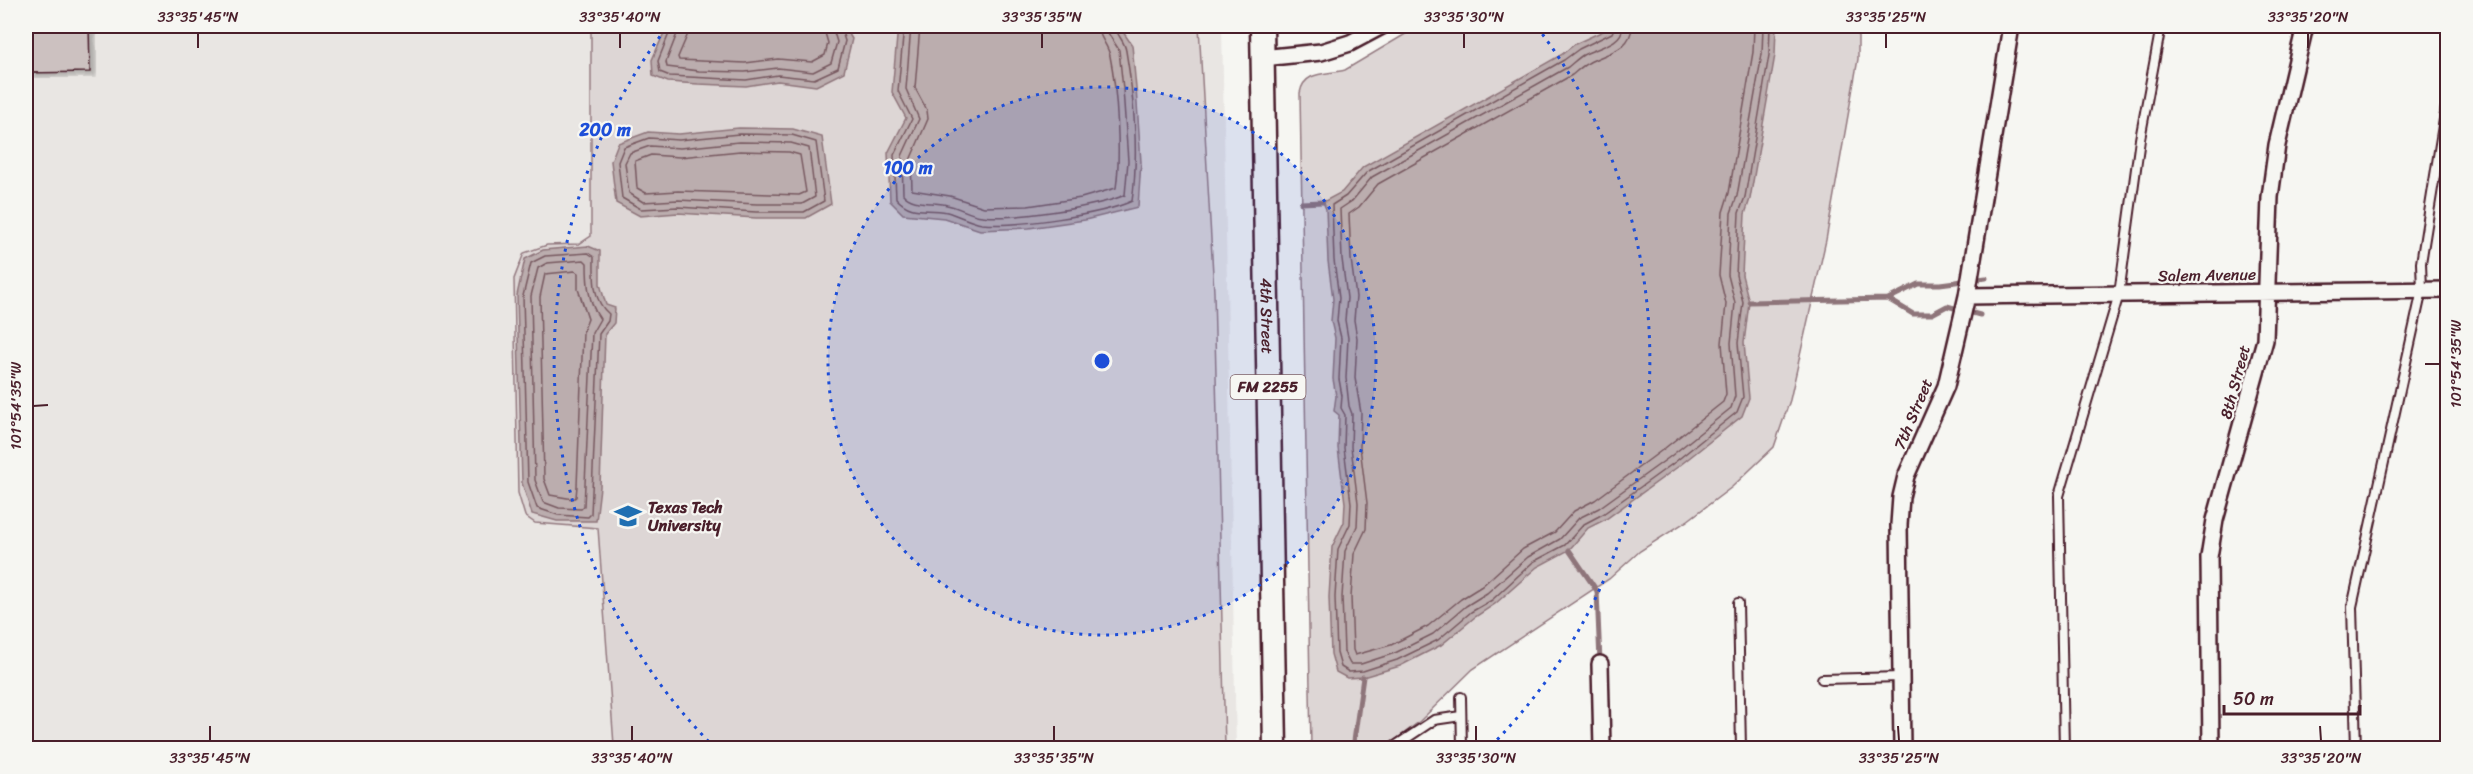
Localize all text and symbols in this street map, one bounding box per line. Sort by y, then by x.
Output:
text: 33°35'45"N [157,4,239,30]
text: 33°35'40"N [579,4,661,30]
text: 33°35'35"N [1002,4,1083,30]
text: 33°35'30"N [1424,4,1505,30]
text: 33°35'25"N [1846,4,1927,30]
text: 33°35'20"N [2268,4,2349,30]
text: 200 m [578,114,631,146]
text: 100 m [884,152,933,184]
street label: Salem Avenue [2158,260,2256,290]
street label: 4th Street [1252,278,1282,354]
text: 101°54'35"W [2443,320,2469,408]
street label: 8th Street [2211,342,2259,422]
centre of rings [1092,351,1112,371]
text: 101°54'35"W [3,362,29,450]
street label: 7th Street [1885,374,1941,454]
road number: FM 2255 [1230,375,1306,399]
place label: Texas Tech University [648,493,723,540]
school or university icon: Texas Tech University [613,501,643,531]
scale bar [2224,678,2360,716]
text: 50 m [2233,683,2274,715]
text: 33°35'45"N [169,745,251,771]
text: 33°35'40"N [591,745,673,771]
text: 33°35'35"N [1014,745,1095,771]
text: 33°35'30"N [1436,745,1517,771]
text: 33°35'25"N [1859,745,1940,771]
text: 33°35'20"N [2281,745,2362,771]

